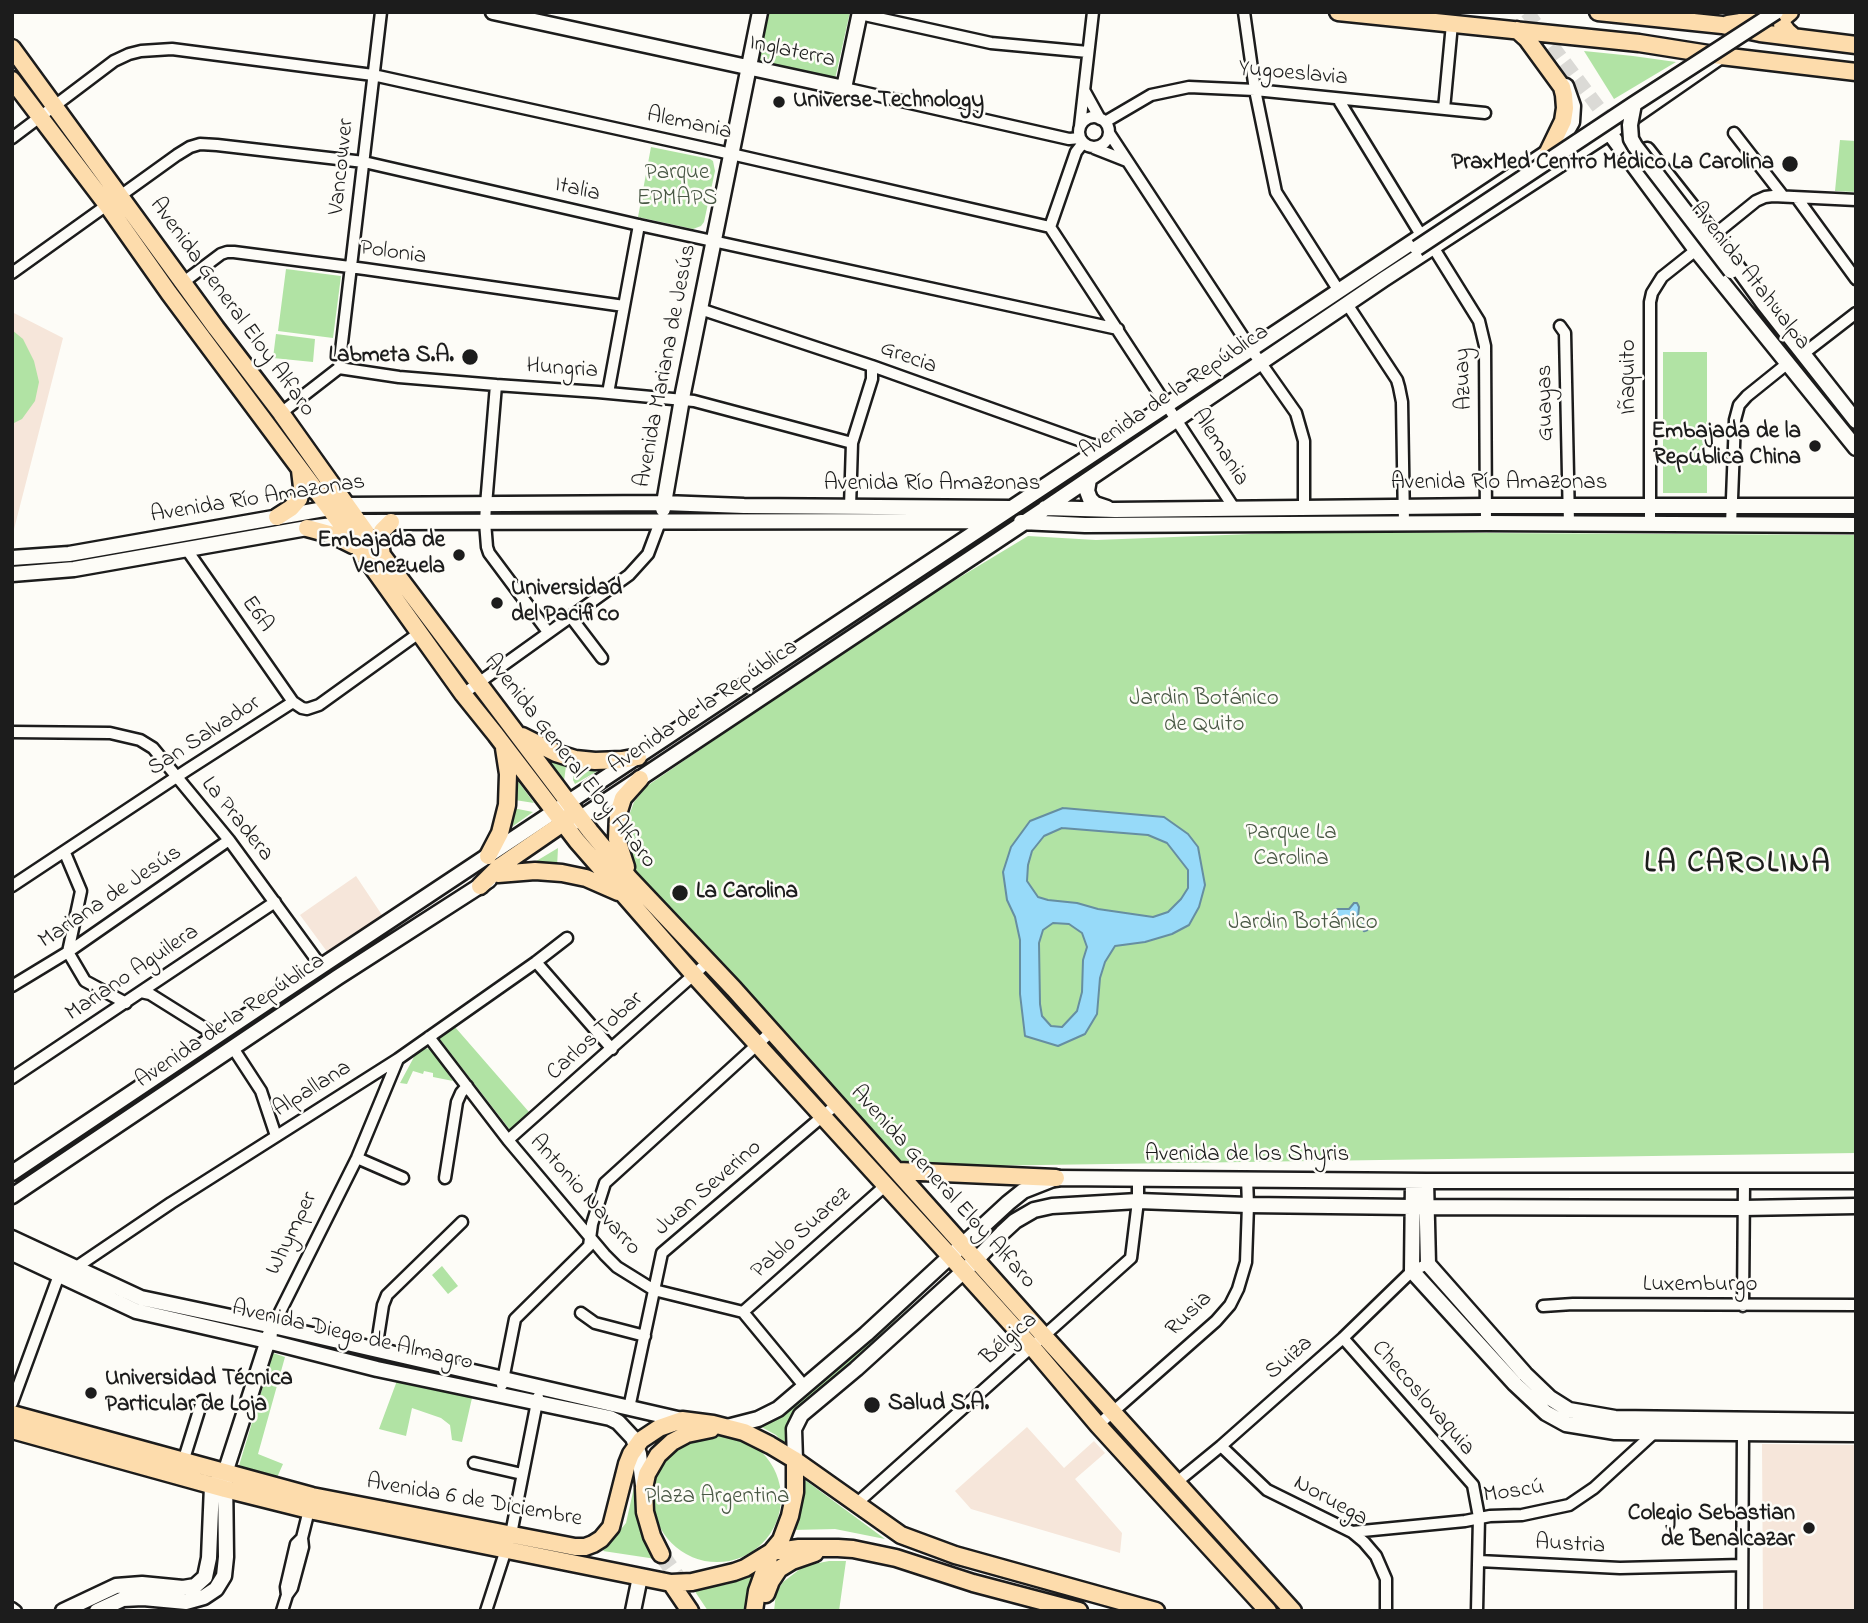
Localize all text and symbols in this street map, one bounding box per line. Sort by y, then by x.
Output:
street label: Inglaterra [746,30,838,76]
street label: Yugoeslavia [1237,56,1349,94]
place label: Universe Technology [793,88,984,116]
marker: Universe Technology [771,94,787,110]
street label: Alemania [644,103,734,147]
street label: Vancouver [324,117,362,217]
place label: PraxMed Centro Médico La Carolina [1451,150,1774,178]
marker: PraxMed Centro Médico La Carolina [1780,154,1800,174]
park label: Parque EPMAPS [637,160,717,214]
street label: Italia [551,172,603,210]
street label: Avenida General Eloy Alfaro [142,193,320,423]
street label: Avenida Atahualpa [1683,198,1815,356]
street label: Polonia [358,236,428,272]
street label: Avenida Mariana de Jesús [630,242,704,490]
street label: Avenida de la República [1075,319,1275,467]
street label: Grecia [876,336,940,382]
street label: Iñaquito [1616,339,1644,415]
place label: Labmeta S.A. [329,343,454,371]
marker: Labmeta S.A. [460,347,480,367]
street label: Azuay [1450,347,1480,411]
street label: Hungria [525,354,599,386]
street label: Guayas [1533,364,1561,442]
street label: Alemania [1184,404,1254,492]
place label: Embajada de la República China [1651,419,1801,473]
marker: Embajada de la República China [1807,438,1823,454]
street label: Avenida Río Amazonas [149,469,367,531]
street label: Avenida Río Amazonas [1391,470,1607,498]
street label: Avenida Río Amazonas [824,471,1040,499]
place label: Embajada de Venezuela [317,528,445,582]
marker: Embajada de Venezuela [451,547,467,563]
place label: Universidad del Pacifico [511,576,622,630]
street label: E6A [234,591,278,639]
marker: Universidad del Pacifico [489,595,505,611]
street label: Avenida de la República [604,634,804,782]
street label: Avenida General Eloy Alfaro [477,649,661,875]
park label: Jardin Botánico de Quito [1129,686,1279,740]
street label: San Salvador [144,690,266,784]
street label: La Pradera [194,772,278,868]
park label: Parque La Carolina [1245,820,1337,874]
street label: Mariana de Jesús [34,840,188,956]
district label: LA CAROLINA [1646,848,1830,884]
place label: La Carolina [696,879,798,907]
marker: La Carolina [670,883,690,903]
park label: Jardin Botánico [1228,910,1378,938]
street label: Mariano Aguilera [61,919,205,1029]
street label: Avenida de la República [131,948,331,1096]
street label: Carlos Tobar [542,986,650,1088]
street label: Alpallana [269,1055,357,1125]
street label: Avenida General Eloy Alfaro [843,1080,1041,1296]
street label: Antonio Navarro [522,1130,646,1262]
street label: Juan Severino [650,1135,768,1243]
street label: Avenida de los Shyris [1145,1142,1349,1170]
street label: Pablo Suarez [746,1182,858,1286]
street label: Whymper [261,1188,325,1280]
street label: Luxemburgo [1643,1272,1757,1300]
street label: Rusia [1161,1286,1219,1344]
street label: Avenida Diego de Almagro [229,1296,475,1378]
street label: Bélgica [976,1307,1044,1373]
street label: Suiza [1261,1331,1319,1387]
street label: Checoslovaquia [1364,1336,1480,1462]
place label: Universidad Técnica Particular de Loja [105,1366,293,1420]
marker: Universidad Técnica Particular de Loja [83,1385,99,1401]
place label: Salud S.A. [888,1391,989,1419]
marker: Salud S.A. [862,1395,882,1415]
street label: Avenida 6 de Diciembre [364,1469,584,1535]
street label: Noruega [1288,1470,1372,1534]
street label: Moscú [1482,1475,1546,1511]
park label: Plaza Argentina [645,1484,789,1512]
place label: Colegio Sebastian de Benalcazar [1628,1501,1795,1555]
marker: Colegio Sebastian de Benalcazar [1801,1520,1817,1536]
street label: Austria [1534,1530,1606,1562]

